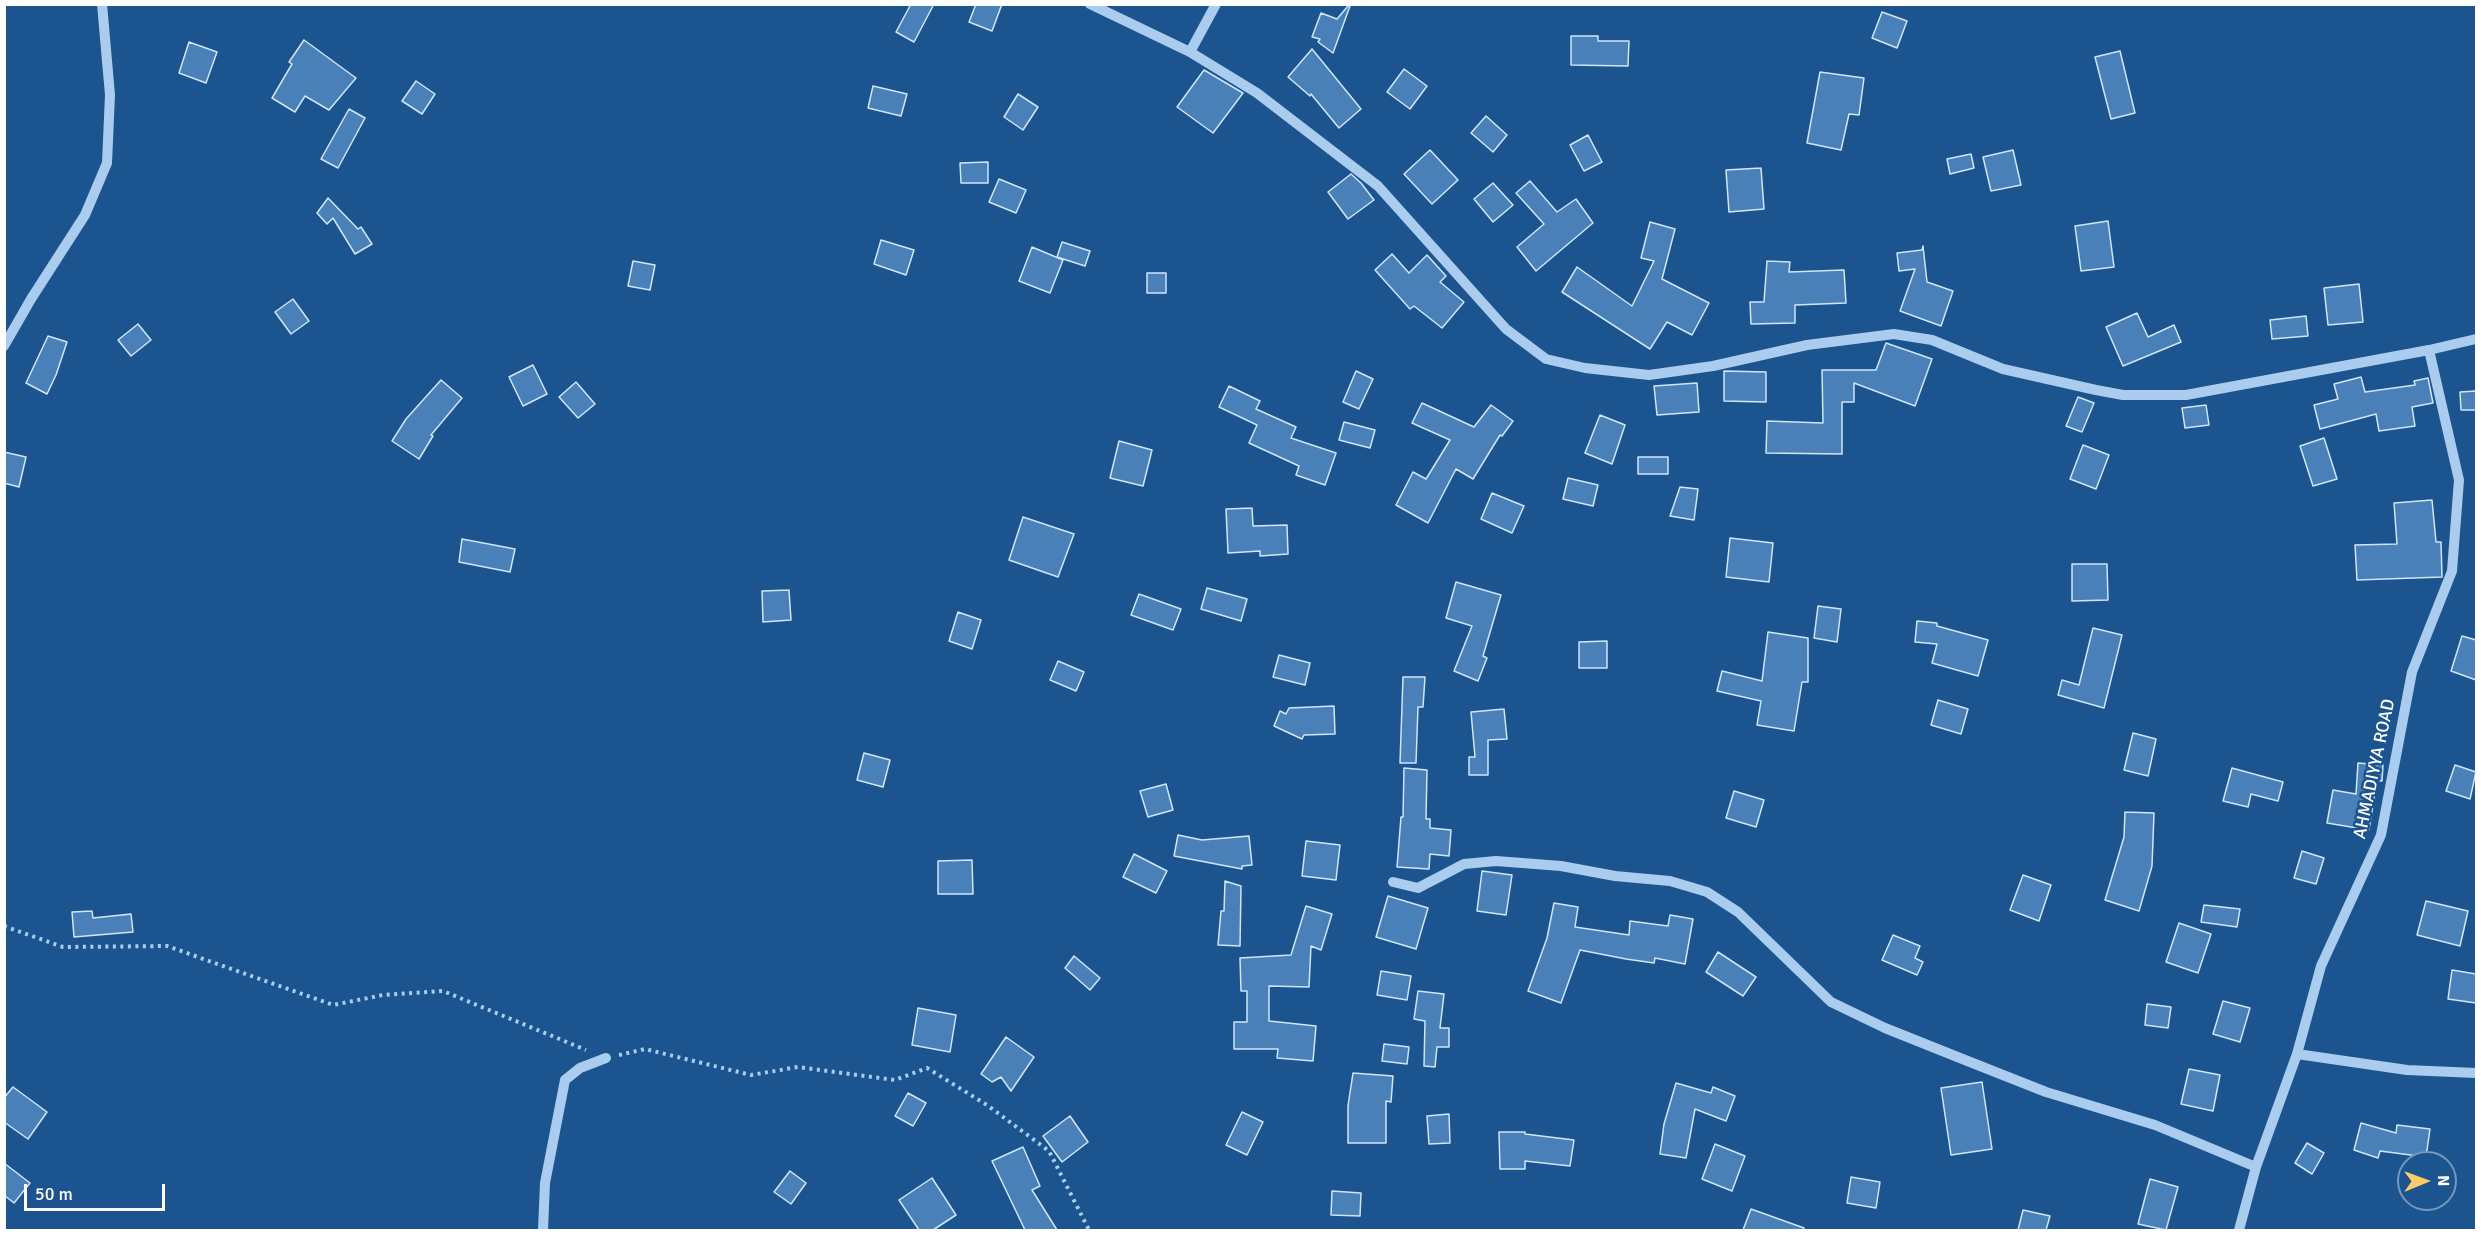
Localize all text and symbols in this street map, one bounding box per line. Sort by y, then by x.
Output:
street label: AHMADIYYA ROAD [2350,697,2400,841]
north arrow [2397,1151,2457,1211]
scale bar [27,1172,168,1210]
text: N [2433,1175,2453,1186]
text: 50 m [35,1183,73,1205]

